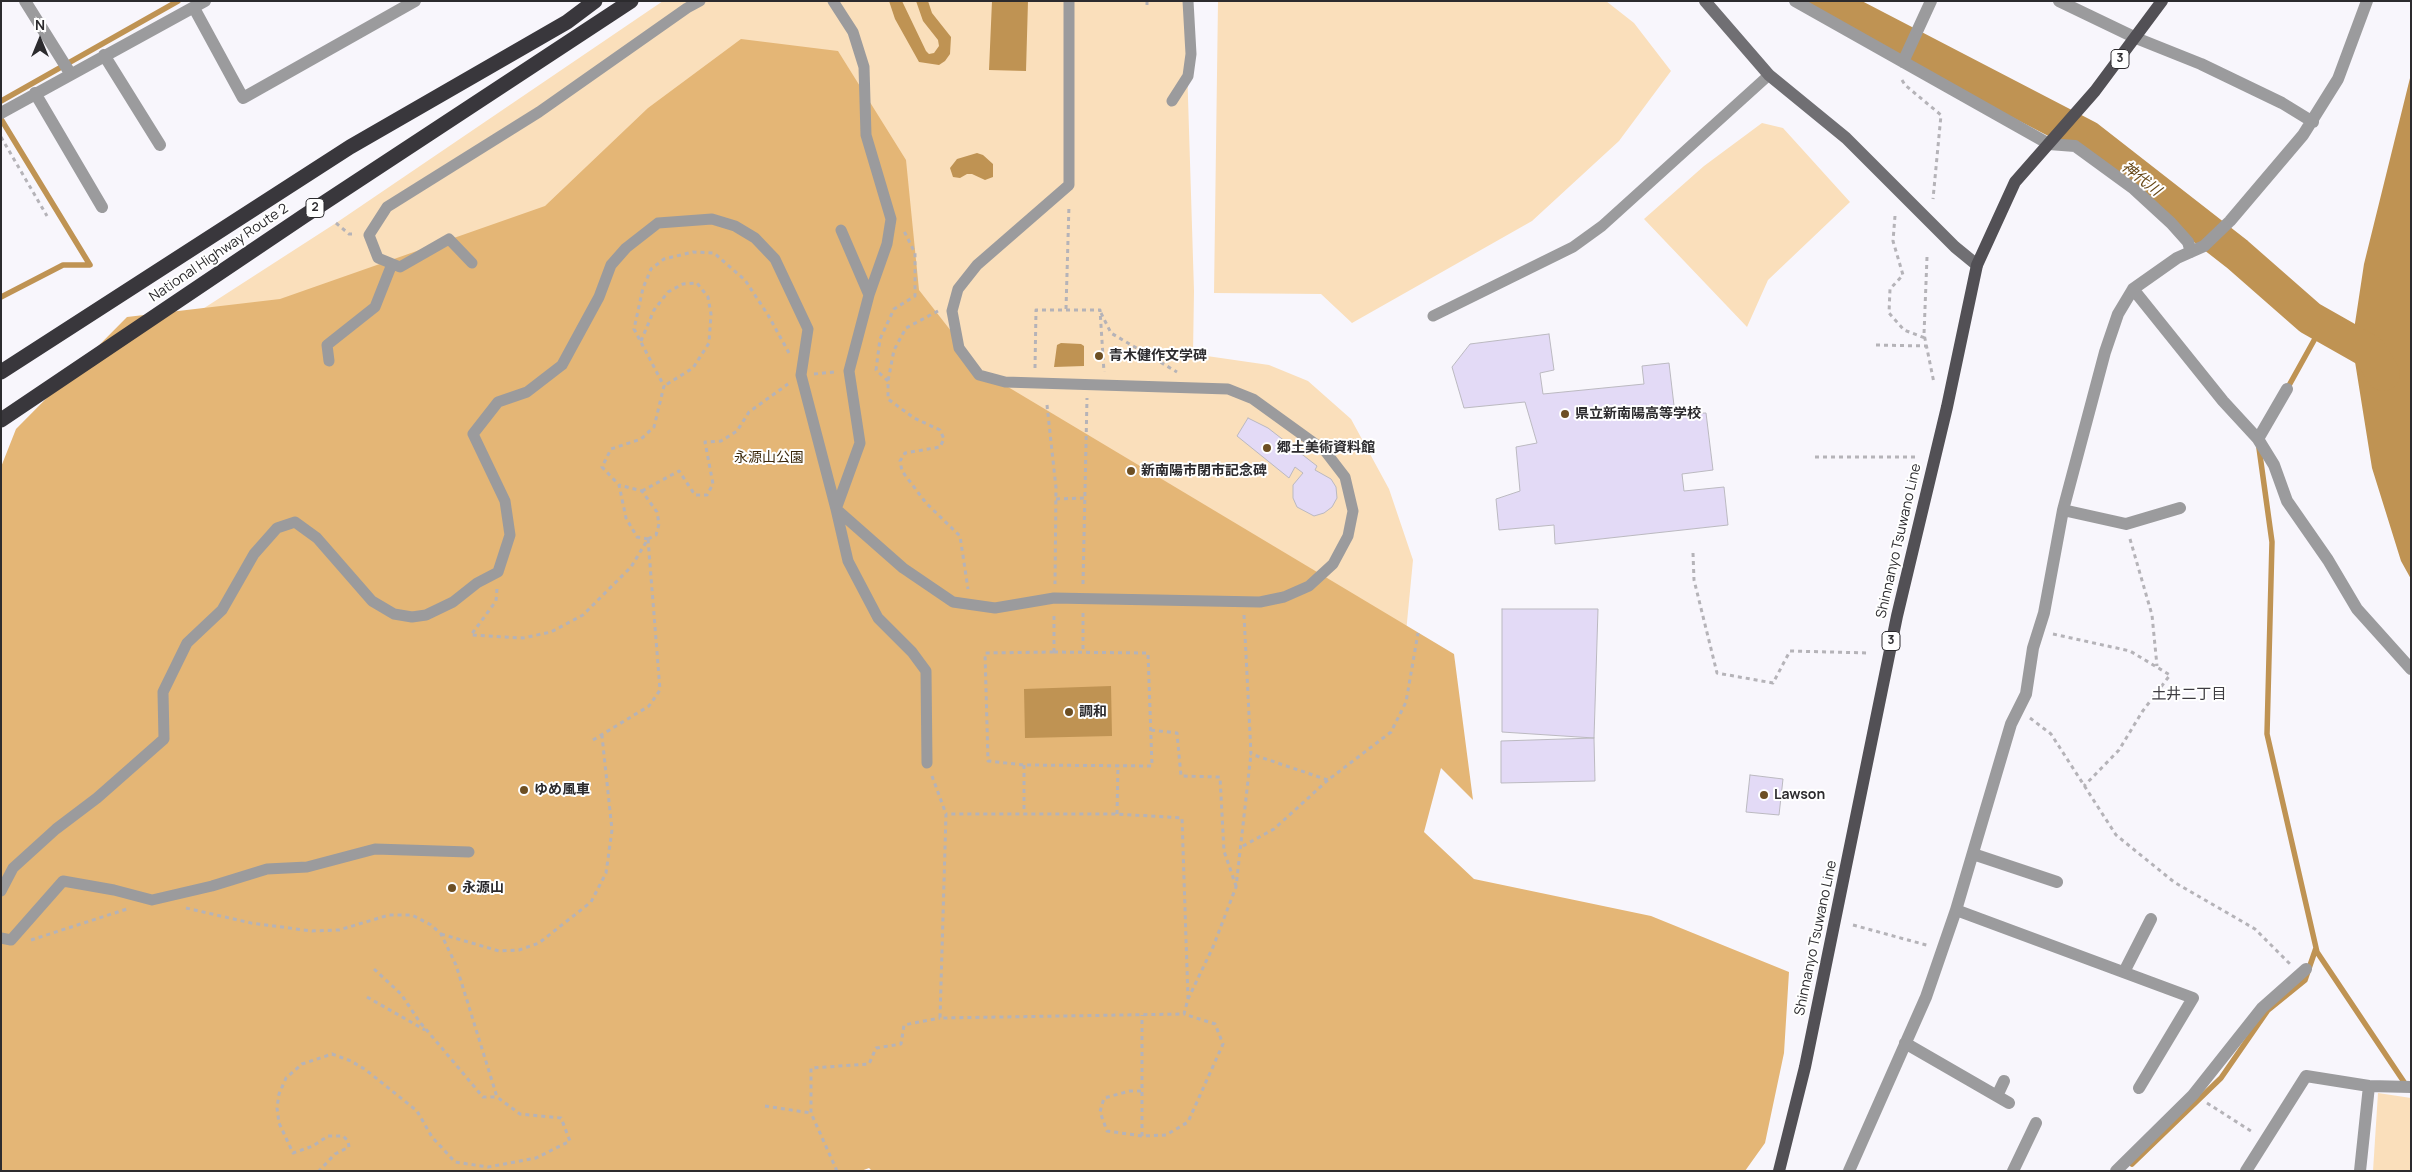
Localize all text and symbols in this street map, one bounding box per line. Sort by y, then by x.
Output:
north arrow [15,15,65,65]
text: N [35,15,45,34]
road number: 3 [2111,50,2129,68]
water label: 神代川 [2118,158,2164,200]
road number: 2 [306,198,324,218]
street label: National Highway Route 2 [146,200,292,306]
place label: 青木健作文学碑 [1109,348,1207,364]
marker: 青木健作文学碑 [1093,350,1105,362]
place label: 県立新南陽高等学校 [1575,406,1701,422]
marker: 県立新南陽高等学校 [1559,408,1571,420]
place label: 郷土美術資料館 [1277,440,1375,456]
marker: 郷土美術資料館 [1261,442,1273,454]
park label: 永源山公園 [734,450,804,466]
street label: Shinnanyo Tsuwano Line [1873,462,1925,620]
place label: 新南陽市閉市記念碑 [1141,463,1267,479]
marker: 新南陽市閉市記念碑 [1125,465,1137,477]
road number: 3 [1882,631,1900,650]
district label: 土井二丁目 [2152,686,2226,704]
place label: 調和 [1079,704,1107,720]
marker: 調和 [1063,706,1075,718]
place label: ゆめ風車 [534,782,590,798]
marker: ゆめ風車 [518,784,530,796]
place label: Lawson [1774,787,1825,803]
marker: Lawson [1758,789,1770,801]
street label: Shinnanyo Tsuwano Line [1791,859,1841,1017]
place label: 永源山 [462,880,504,896]
marker: 永源山 [446,882,458,894]

